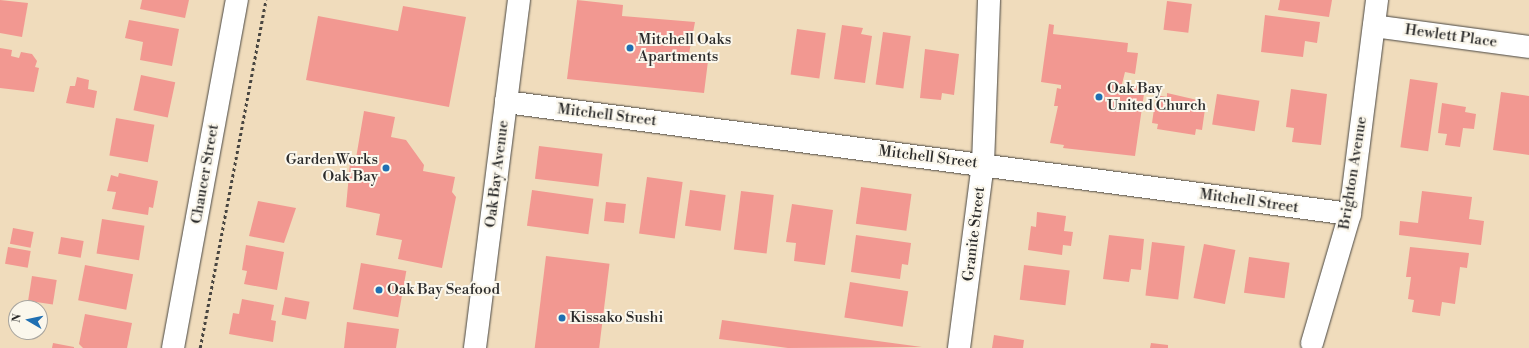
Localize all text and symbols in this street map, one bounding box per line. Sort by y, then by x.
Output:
street label: Hewlett Place [1404,21,1498,51]
place label: Mitchell Oaks Apartments [638,30,731,65]
marker: Mitchell Oaks Apartments [625,43,635,53]
place label: Oak Bay United Church [1107,79,1206,114]
marker: Oak Bay United Church [1094,92,1104,102]
street label: Mitchell Street [556,100,658,130]
street label: Brighton Avenue [1335,115,1371,231]
street label: Oak Bay Avenue [481,119,513,229]
street label: Chaucer Street [187,123,223,225]
street label: Mitchell Street [877,142,979,172]
place label: GardenWorks Oak Bay [286,150,378,185]
marker: GardenWorks Oak Bay [381,163,391,173]
street label: Mitchell Street [1198,185,1300,217]
street label: Granite Street [959,186,989,282]
place label: Oak Bay Seafood [387,281,500,299]
marker: Oak Bay Seafood [374,285,384,295]
north arrow [8,300,48,340]
place label: Kissako Sushi [570,309,663,327]
text: N [10,313,25,324]
marker: Kissako Sushi [557,313,567,323]

